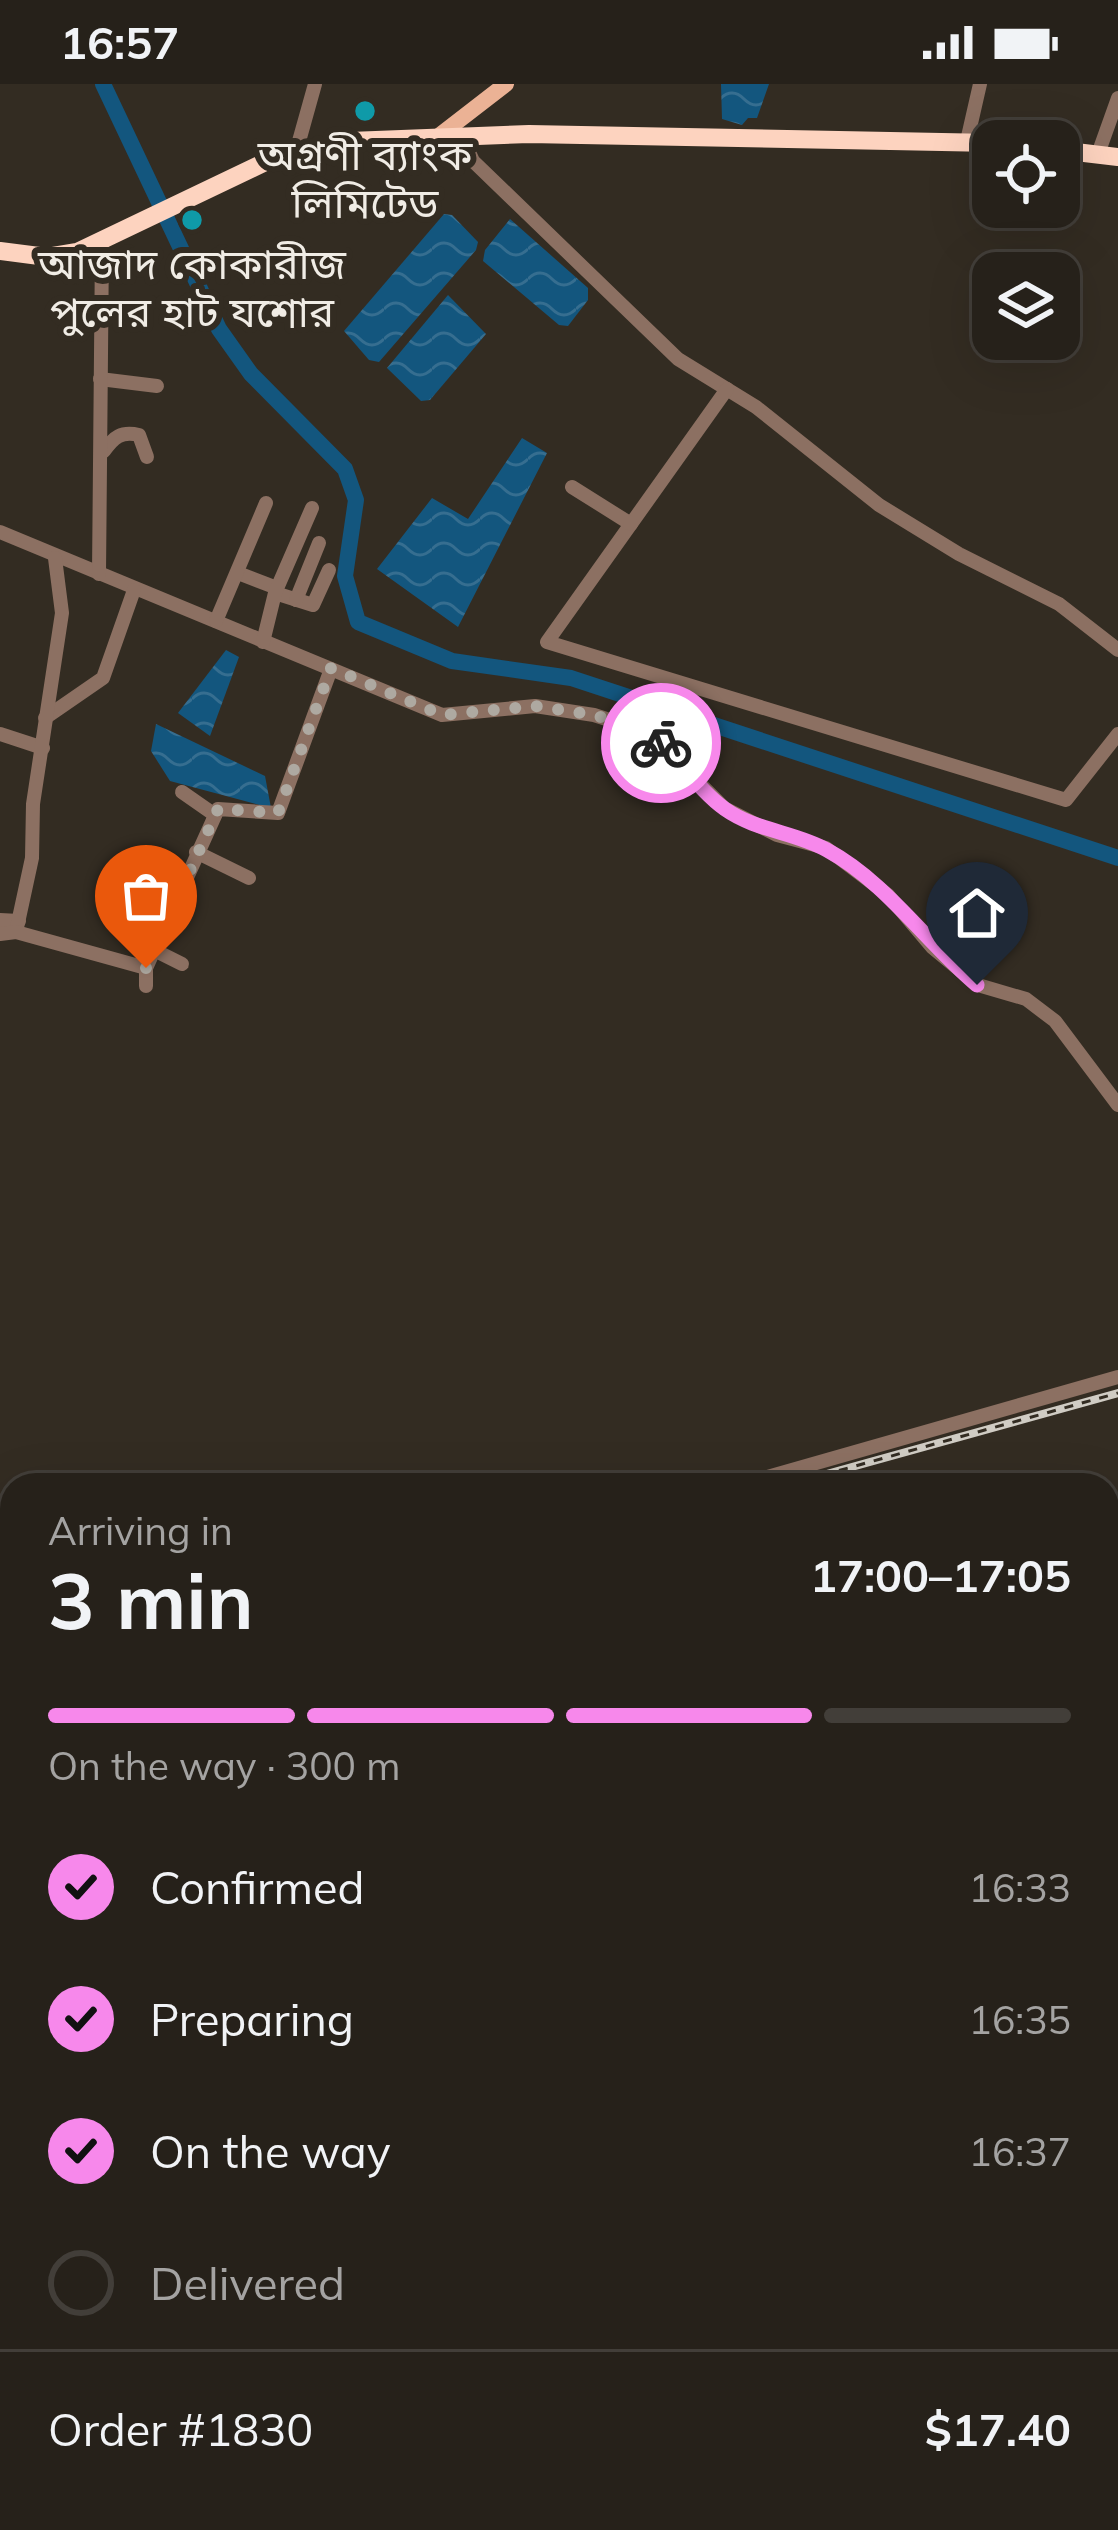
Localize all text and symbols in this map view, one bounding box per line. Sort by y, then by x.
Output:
text: 16:57 [60,14,179,70]
marker: অগ্রণী ব্যাংক লিমিটেড [352,98,378,124]
map controls [972,120,1080,360]
button: locate [972,120,1080,228]
place label: অগ্রণী ব্যাংক লিমিটেড [257,128,473,229]
marker: আজাদ কোকারীজ পুলের হাট যশোর [179,207,205,233]
place label: আজাদ কোকারীজ পুলের হাট যশোর [37,237,347,338]
button: layers [972,252,1080,360]
courier [601,683,721,803]
icon: bike [628,710,694,776]
pin [95,845,197,968]
pin [926,862,1028,985]
icon: bag [113,863,179,929]
icon: home [944,880,1010,946]
text: Arriving in [48,1506,233,1555]
text: 17:00–17:05 [810,1547,1071,1603]
text: 3 min [48,1551,254,1649]
text: On the way · 300 m [48,1741,400,1790]
icon: check [48,1854,114,1920]
text: Confirmed [150,1859,364,1915]
text: 16:33 [969,1863,1071,1912]
icon: check [48,1986,114,2052]
text: Preparing [150,1991,354,2047]
text: 16:35 [969,1995,1071,2044]
icon: check [48,2118,114,2184]
text: On the way [150,2123,391,2179]
text: 16:37 [969,2127,1071,2176]
text: Delivered [150,2255,345,2311]
text: Order #1830 [48,2401,313,2457]
text: $17.40 [925,2401,1071,2457]

